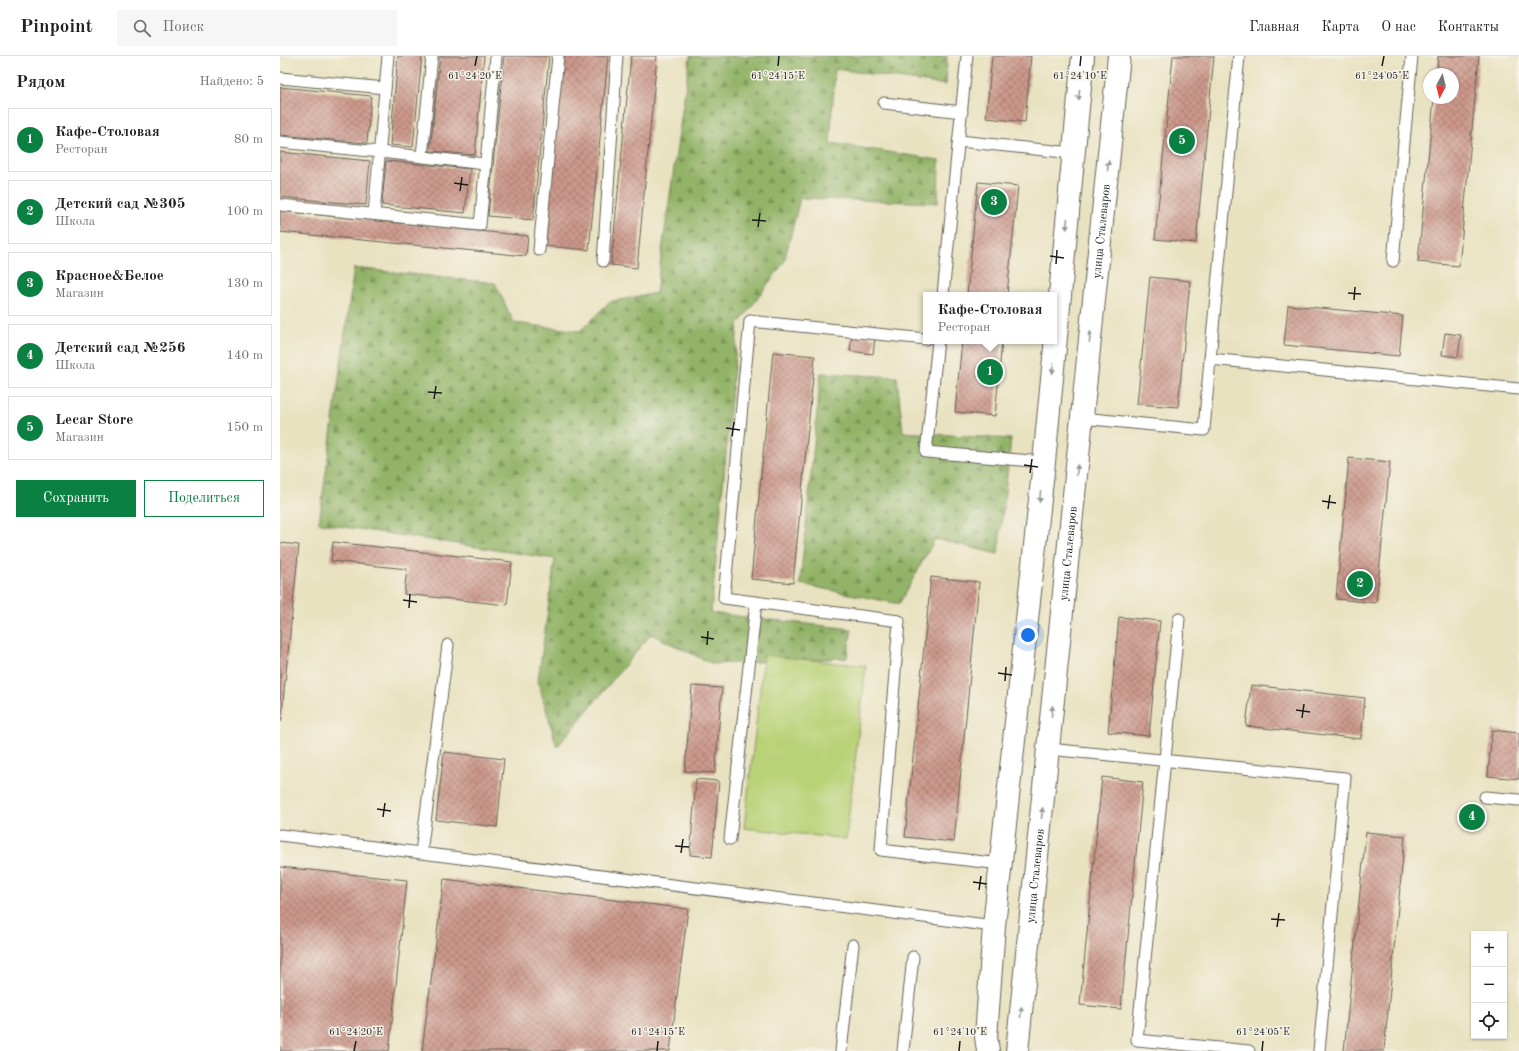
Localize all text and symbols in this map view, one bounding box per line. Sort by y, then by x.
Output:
search box [117,10,397,46]
icon: search [131,17,153,39]
text: Pinpoint [20,18,93,37]
text: Поиск [163,20,204,35]
text: Главная [1249,20,1299,34]
text: Карта [1321,20,1359,34]
text: О нас [1381,20,1416,34]
text: Контакты [1438,20,1499,34]
north arrow [1423,68,1459,104]
text: 61°24'20"E [448,71,502,81]
text: 61°24'15"E [751,71,805,81]
text: 61°24'10"E [1053,71,1107,81]
text: 61°24'05"E [1355,71,1409,81]
text: Рядом [16,74,65,91]
text: Найдено: 5 [200,75,264,88]
one-way arrow [1076,89,1083,101]
text: Кафе-Столовая [55,125,160,140]
pin: 5 [1169,126,1195,156]
text: 1 [26,133,34,146]
text: 80 m [234,133,263,146]
text: Ресторан [55,143,108,156]
one-way arrow [1105,160,1111,172]
street label: улица Сталеваров [1091,183,1113,279]
pin: 3 [981,187,1007,217]
text: Детский сад №305 [55,197,185,212]
text: 2 [26,205,34,218]
text: 100 m [226,205,263,218]
text: Школа [55,215,95,228]
one-way arrow [1063,218,1070,230]
text: Красное&Белое [55,269,164,284]
text: 3 [26,277,34,290]
text: 130 m [226,277,263,290]
text: Магазин [55,287,104,300]
popup [923,292,1057,344]
text: Кафе-Столовая [938,303,1042,318]
text: Ресторан [938,321,990,334]
one-way arrow [1087,331,1094,343]
text: Детский сад №256 [55,341,185,356]
text: 4 [26,349,34,362]
text: 140 m [226,349,263,362]
pin: 1 [977,357,1003,387]
text: Школа [55,359,95,372]
one-way arrow [1050,361,1056,374]
text: Lecar Store [55,413,133,428]
text: 5 [26,421,34,434]
text: 150 m [226,421,263,434]
text: Магазин [55,431,104,444]
one-way arrow [1073,464,1080,476]
button: Сохранить [16,480,136,517]
button: Поделиться [144,480,264,517]
one-way arrow [1037,491,1044,503]
street label: улица Сталеваров [1058,506,1080,602]
pin: 2 [1347,569,1373,599]
your location [1018,625,1038,645]
one-way arrow [1049,705,1055,717]
pin: 4 [1459,802,1485,832]
one-way arrow [1038,807,1045,819]
street label: улица Сталеваров [1025,828,1047,924]
map controls [1471,931,1507,1039]
button: + [1471,931,1507,967]
button: − [1471,967,1507,1003]
button: locate [1471,1003,1507,1039]
one-way arrow [1018,1006,1024,1018]
text: 61°24'20"E [329,1027,383,1037]
text: 61°24'15"E [631,1027,685,1037]
text: 61°24'10"E [933,1027,987,1037]
text: 61°24'05"E [1236,1027,1290,1037]

